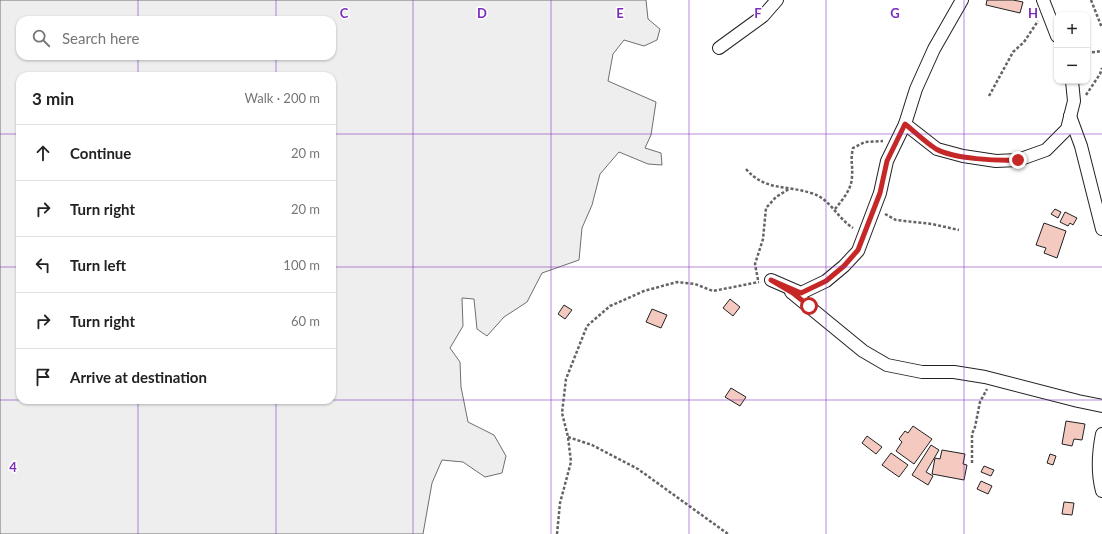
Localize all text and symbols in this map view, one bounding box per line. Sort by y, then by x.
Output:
text: C [340,5,349,21]
text: D [477,5,487,21]
text: E [616,5,624,21]
text: F [754,5,762,21]
text: G [890,5,900,21]
text: H [1028,5,1038,21]
map controls [1054,12,1090,84]
button: + [1054,12,1090,48]
search box [16,16,336,60]
icon: search [30,27,52,49]
text: Search here [62,29,139,47]
button: − [1054,48,1090,84]
text: 3 min [32,88,74,109]
text: Walk · 200 m [244,90,320,106]
icon: ahead [32,142,54,164]
text: Continue [70,144,131,162]
text: 20 m [291,145,320,161]
route end [1009,151,1027,169]
icon: right [32,198,54,220]
text: Turn right [70,200,135,218]
text: 20 m [291,201,320,217]
icon: left [32,254,54,276]
text: Turn left [70,256,126,274]
text: 100 m [283,257,320,273]
route start [800,297,818,315]
icon: right [32,310,54,332]
text: Turn right [70,312,135,330]
text: 60 m [291,313,320,329]
icon: arrive [32,366,54,388]
text: Arrive at destination [70,368,207,386]
text: 4 [9,459,17,475]

